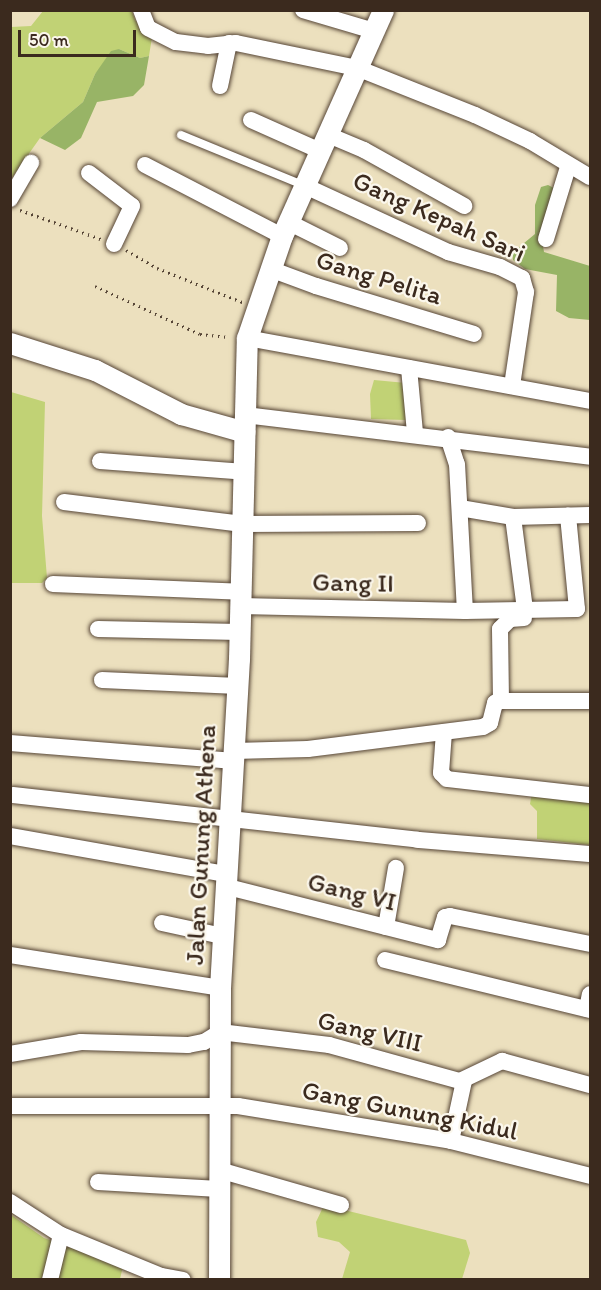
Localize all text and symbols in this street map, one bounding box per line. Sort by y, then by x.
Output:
scale bar [21,18,140,56]
text: 50 m [29,29,69,51]
street label: Gang Kepah Sari [348,165,530,269]
street label: Gang Pelita [313,244,445,312]
street label: Gang II [312,567,394,599]
street label: Jalan Gunung Athena [179,725,223,965]
street label: Gang VI [304,866,400,918]
street label: Gang VIII [315,1005,425,1059]
street label: Gang Gunung Kidul [300,1075,520,1147]

